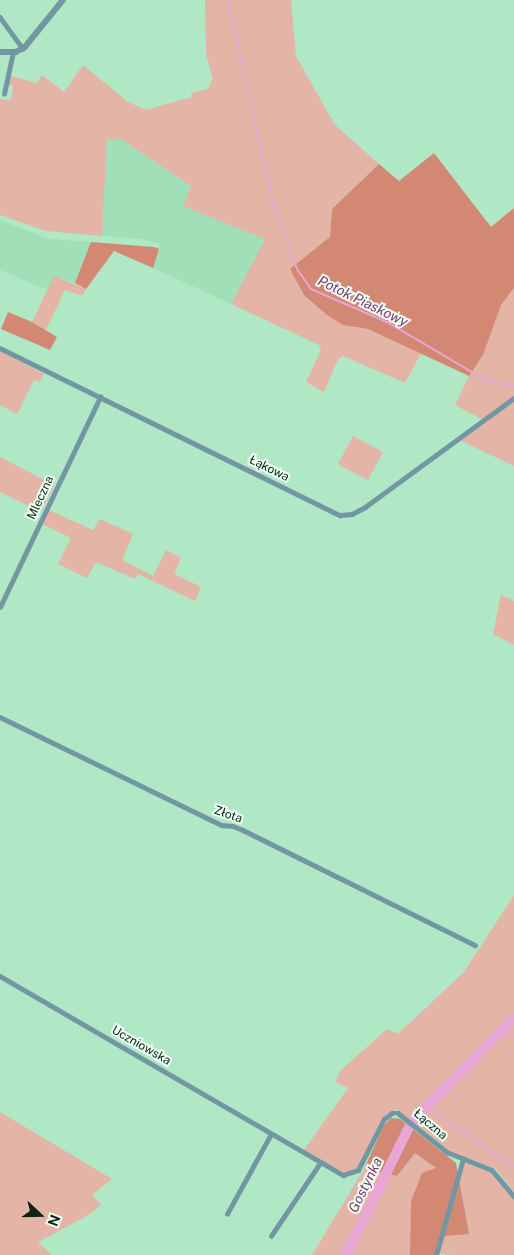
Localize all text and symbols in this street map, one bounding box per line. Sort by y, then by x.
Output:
water label: Potok Piaskowy [315,272,411,330]
street label: Łąkowa [247,453,291,485]
street label: Mleczna [25,474,57,522]
street label: Złota [212,803,244,827]
street label: Uczniowska [109,1023,173,1069]
street label: Łączna [410,1107,450,1143]
water label: Gostynka [344,1155,386,1215]
north arrow [15,1190,65,1240]
text: N [45,1212,63,1228]

